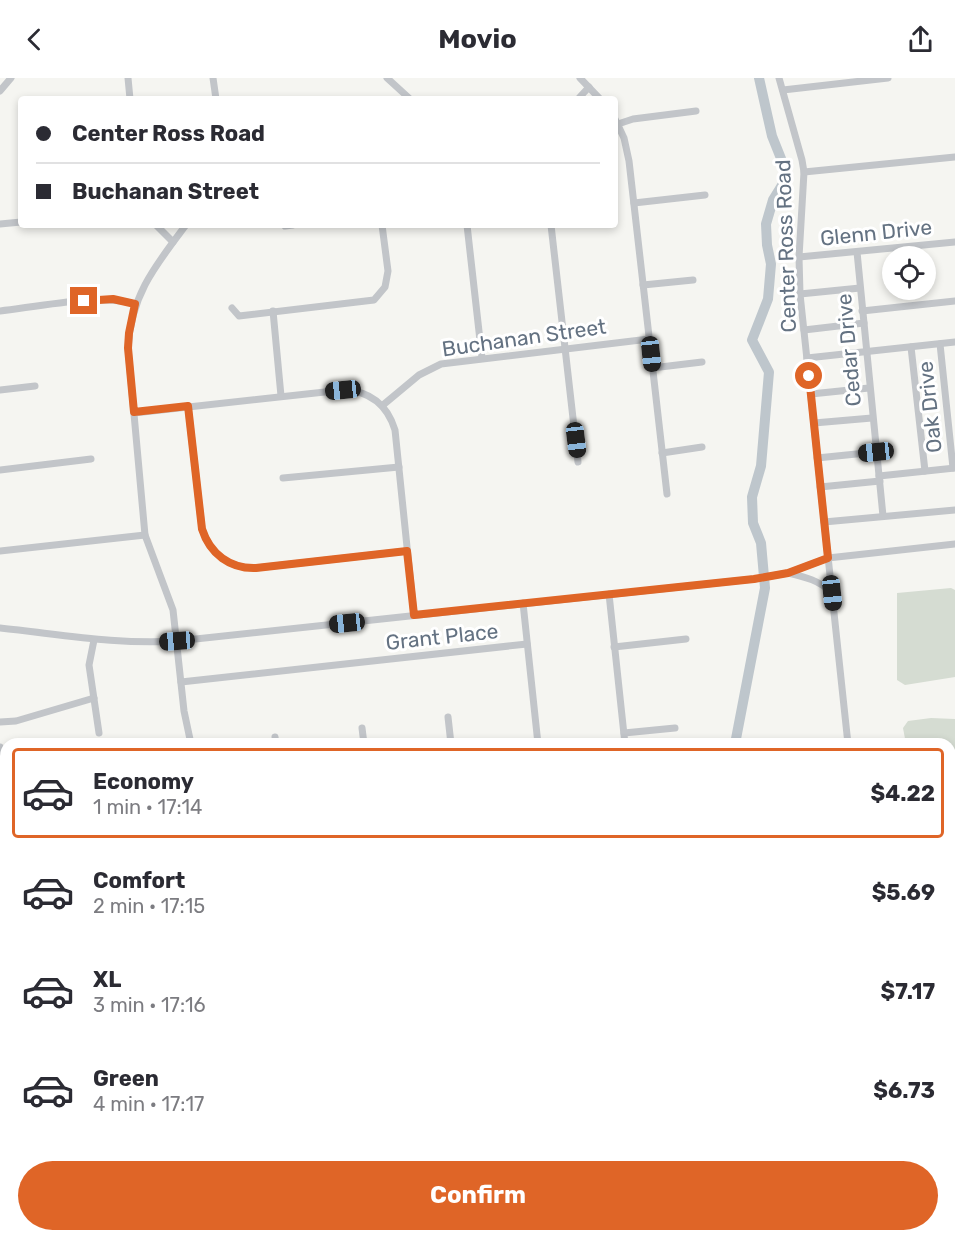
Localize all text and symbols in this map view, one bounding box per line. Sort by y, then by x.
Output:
icon: back [18,23,51,56]
text: Movio [438,23,517,55]
icon: share [904,23,937,56]
text: Center Ross Road [72,120,265,147]
street label: Center Ross Road [770,159,801,333]
text: Buchanan Street [72,178,259,205]
street label: Glenn Drive [819,214,933,251]
map controls [882,246,936,300]
button: locate [882,246,936,300]
route end [70,287,97,314]
street label: Cedar Drive [831,293,866,407]
street label: Buchanan Street [440,314,608,361]
car [640,335,662,373]
street label: Oak Drive [912,360,947,454]
route start [795,362,822,389]
car [324,379,362,401]
car [565,421,587,459]
car [857,441,895,463]
car [821,574,843,612]
car [328,612,366,634]
street label: Grant Place [384,618,500,655]
car [158,631,196,651]
icon: car [21,766,75,820]
text: Economy [93,768,194,795]
text: $4.22 [871,780,935,807]
text: 1 min · 17:14 [93,795,203,819]
icon: car [21,865,75,919]
text: Comfort [93,867,185,894]
text: $5.69 [872,879,935,906]
text: 2 min · 17:15 [93,894,205,918]
icon: car [21,964,75,1018]
text: XL [93,966,121,993]
text: $7.17 [881,978,935,1005]
text: 3 min · 17:16 [93,993,206,1017]
icon: car [21,1063,75,1117]
text: Green [93,1065,159,1092]
text: $6.73 [873,1077,935,1104]
text: 4 min · 17:17 [93,1092,204,1116]
button: Confirm [18,1161,938,1230]

